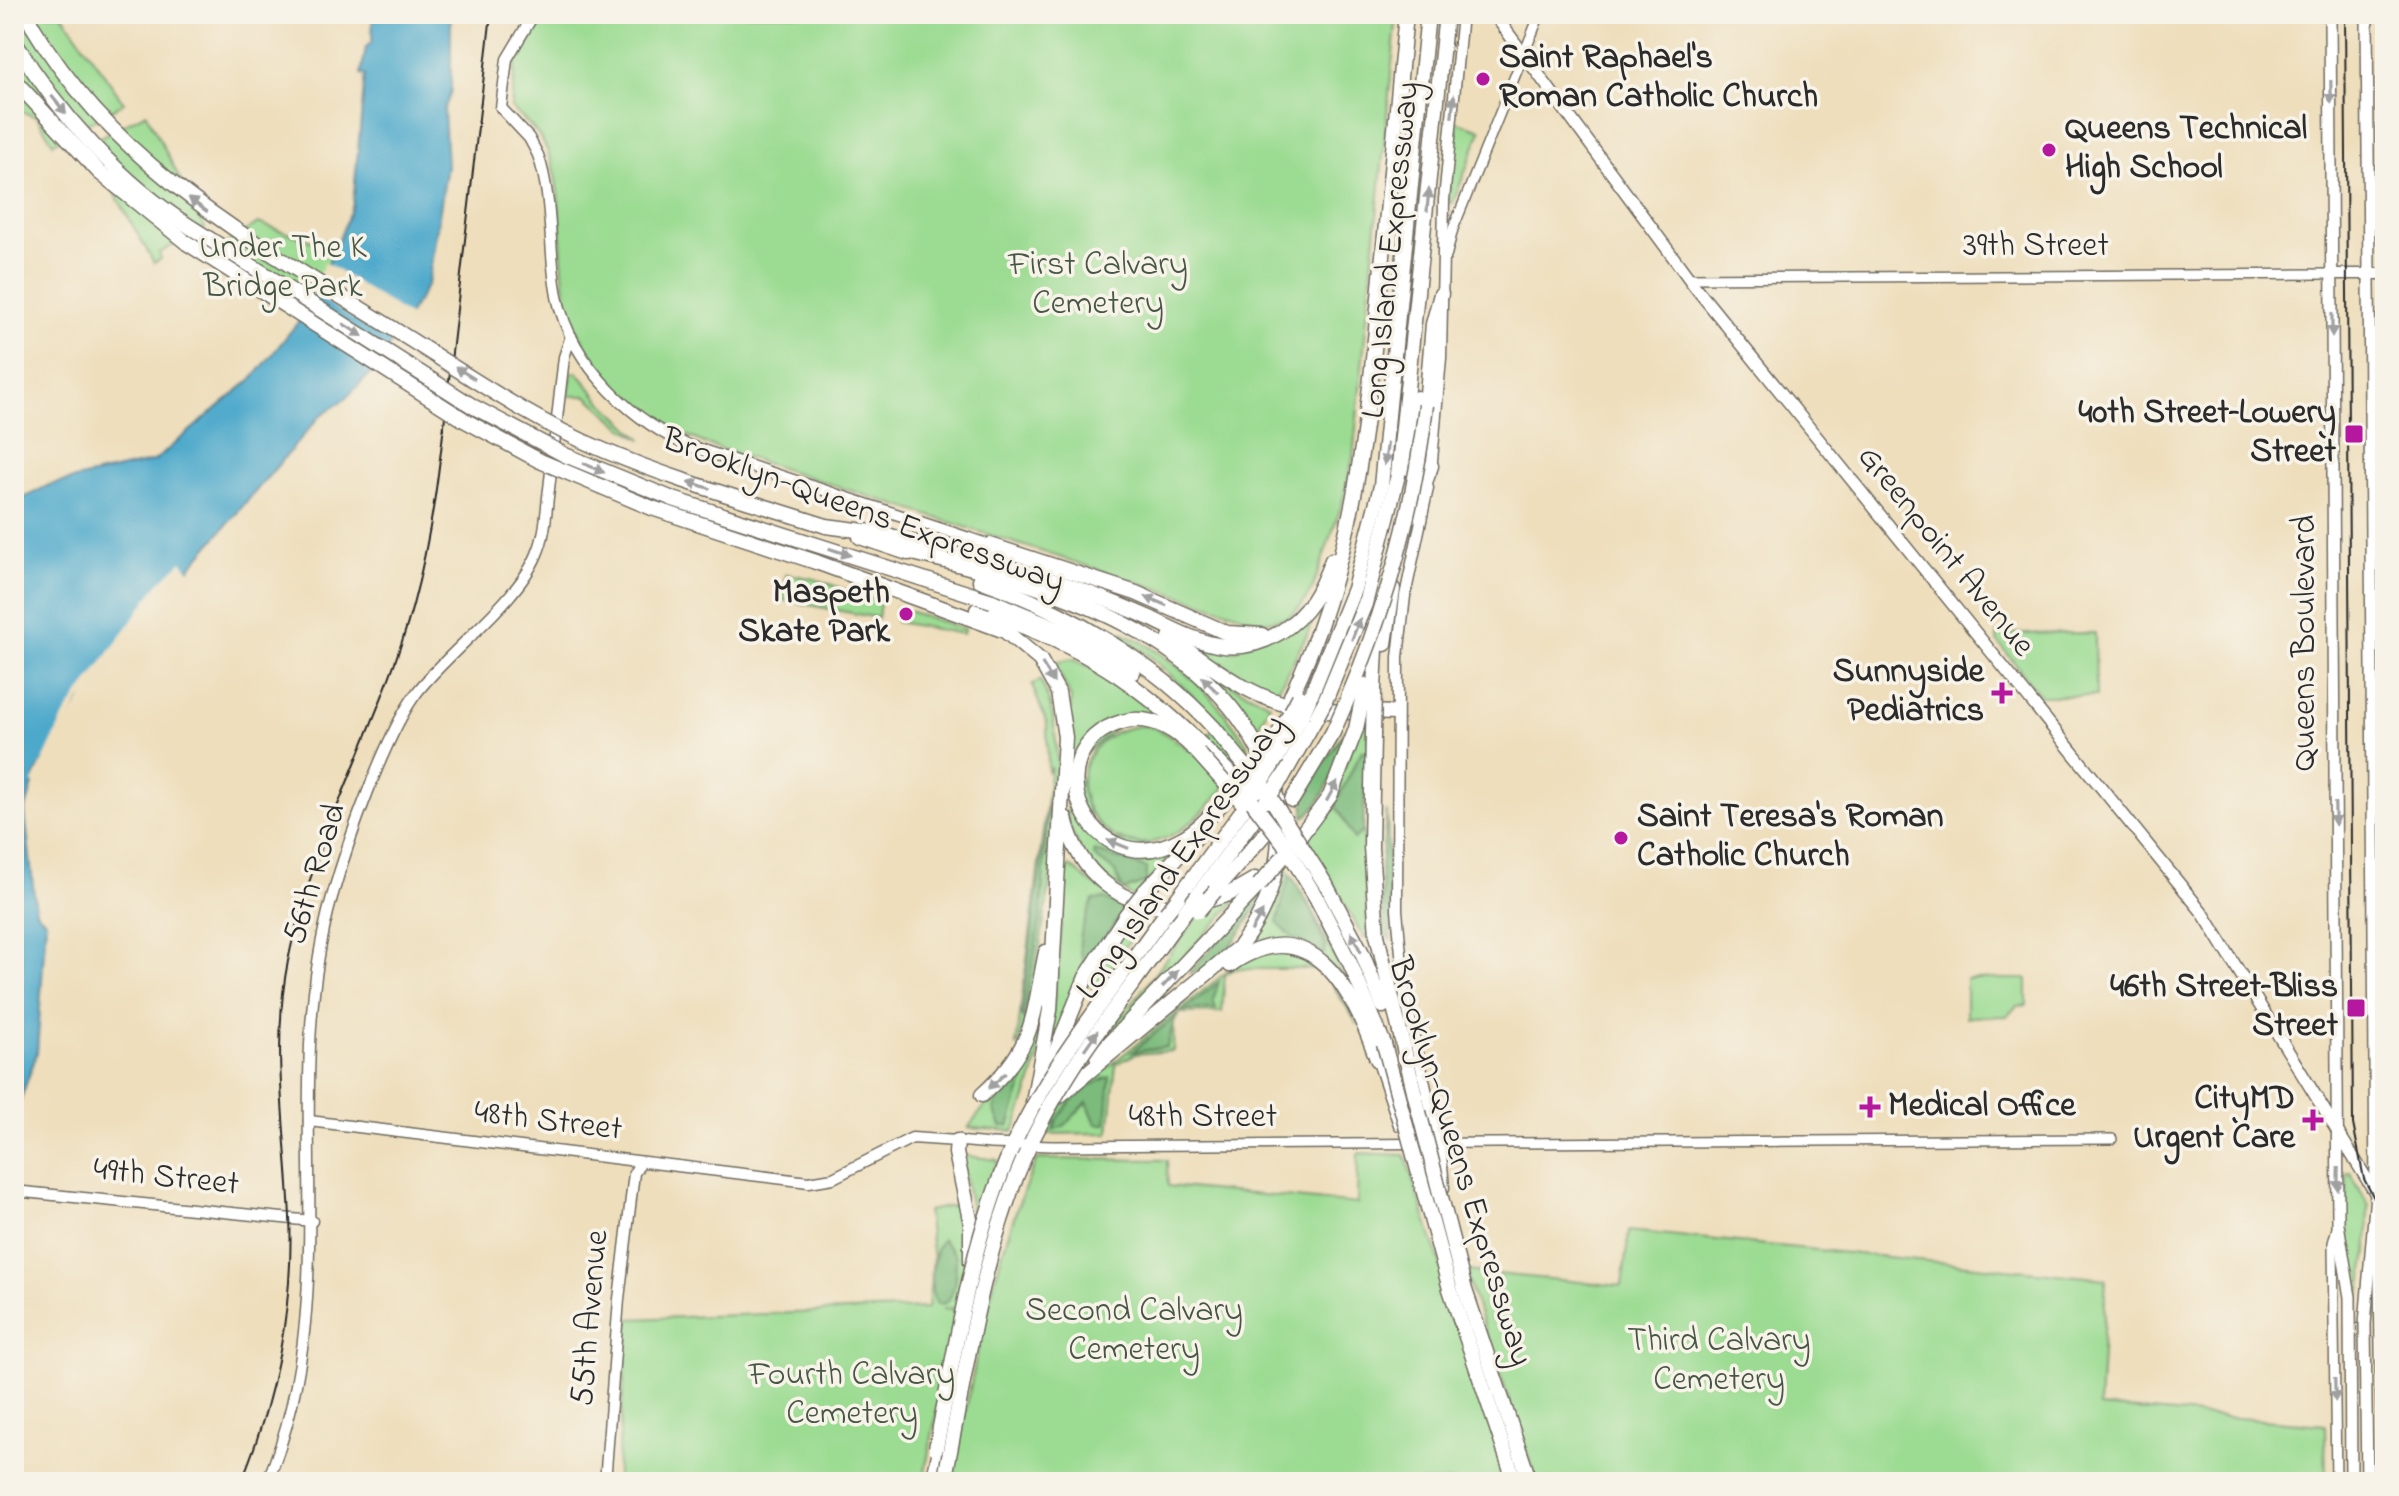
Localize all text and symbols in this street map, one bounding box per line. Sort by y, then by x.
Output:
place label: Saint Raphael's Roman Catholic Church [1499,34,1818,123]
marker: Saint Raphael's Roman Catholic Church [1474,70,1492,88]
street label: Long Island Expressway [1349,79,1435,421]
one-way arrow [2325,80,2337,105]
one-way arrow [1446,93,1459,118]
one-way arrow [50,95,66,115]
place label: Queens Technical High School [2065,105,2307,195]
marker: Queens Technical High School [2040,141,2058,159]
one-way arrow [1422,187,1435,212]
one-way arrow [187,198,208,213]
street label: 39th Street [1963,222,2109,272]
park label: Under The K Bridge Park [199,224,367,313]
park label: First Calvary Cemetery [1007,241,1188,330]
one-way arrow [2326,313,2338,338]
one-way arrow [341,322,364,337]
one-way arrow [454,367,476,381]
place label: 40th Street–Lowery Street [2079,389,2337,478]
street label: Brooklyn-Queens Expressway [654,415,1071,608]
marker: 40th Street–Lowery Street [2343,423,2365,445]
street label: Greenpoint Avenue [1844,435,2047,669]
one-way arrow [1379,442,1392,467]
one-way arrow [582,461,606,475]
one-way arrow [686,479,710,491]
street label: Queens Boulevard [2281,515,2331,771]
one-way arrow [828,547,852,559]
place label: Maspeth Skate Park [738,569,891,658]
one-way arrow [1144,595,1168,608]
marker: Maspeth Skate Park [897,605,915,623]
one-way arrow [1350,617,1363,641]
place label: Sunnyside Pediatrics [1833,648,1985,737]
one-way arrow [1041,662,1055,684]
one-way arrow [1201,676,1220,695]
marker: Sunnyside Pediatrics [1991,682,2013,704]
street label: Long Island Expressway [1064,705,1300,1011]
one-way arrow [1326,779,1339,802]
place label: Saint Teresa's Roman Catholic Church [1637,793,1943,882]
street label: 56th Road [271,798,361,950]
one-way arrow [2329,802,2341,827]
marker: Saint Teresa's Roman Catholic Church [1612,829,1630,847]
one-way arrow [1106,837,1129,850]
one-way arrow [1250,910,1264,932]
one-way arrow [1349,930,1363,953]
street label: Brooklyn-Queens Expressway [1373,950,1545,1373]
place label: 46th Street–Bliss Street [2110,963,2339,1052]
one-way arrow [1160,970,1178,989]
marker: 46th Street–Bliss Street [2345,997,2367,1019]
one-way arrow [1083,1030,1098,1051]
one-way arrow [988,1071,1007,1090]
place label: CityMD Urgent Care [2133,1075,2296,1165]
place label: Medical Office [1888,1082,2076,1132]
street label: 48th Street [471,1088,625,1156]
street label: 48th Street [1129,1093,1277,1143]
marker: Medical Office [1859,1096,1881,1118]
marker: CityMD Urgent Care [2302,1109,2324,1131]
street label: 49th Street [91,1146,241,1210]
one-way arrow [2332,1167,2345,1192]
street label: 55th Avenue [558,1227,624,1408]
park label: Second Calvary Cemetery [1025,1287,1243,1376]
park label: Third Calvary Cemetery [1627,1317,1811,1406]
park label: Fourth Calvary Cemetery [748,1351,955,1440]
one-way arrow [2329,1378,2341,1403]

